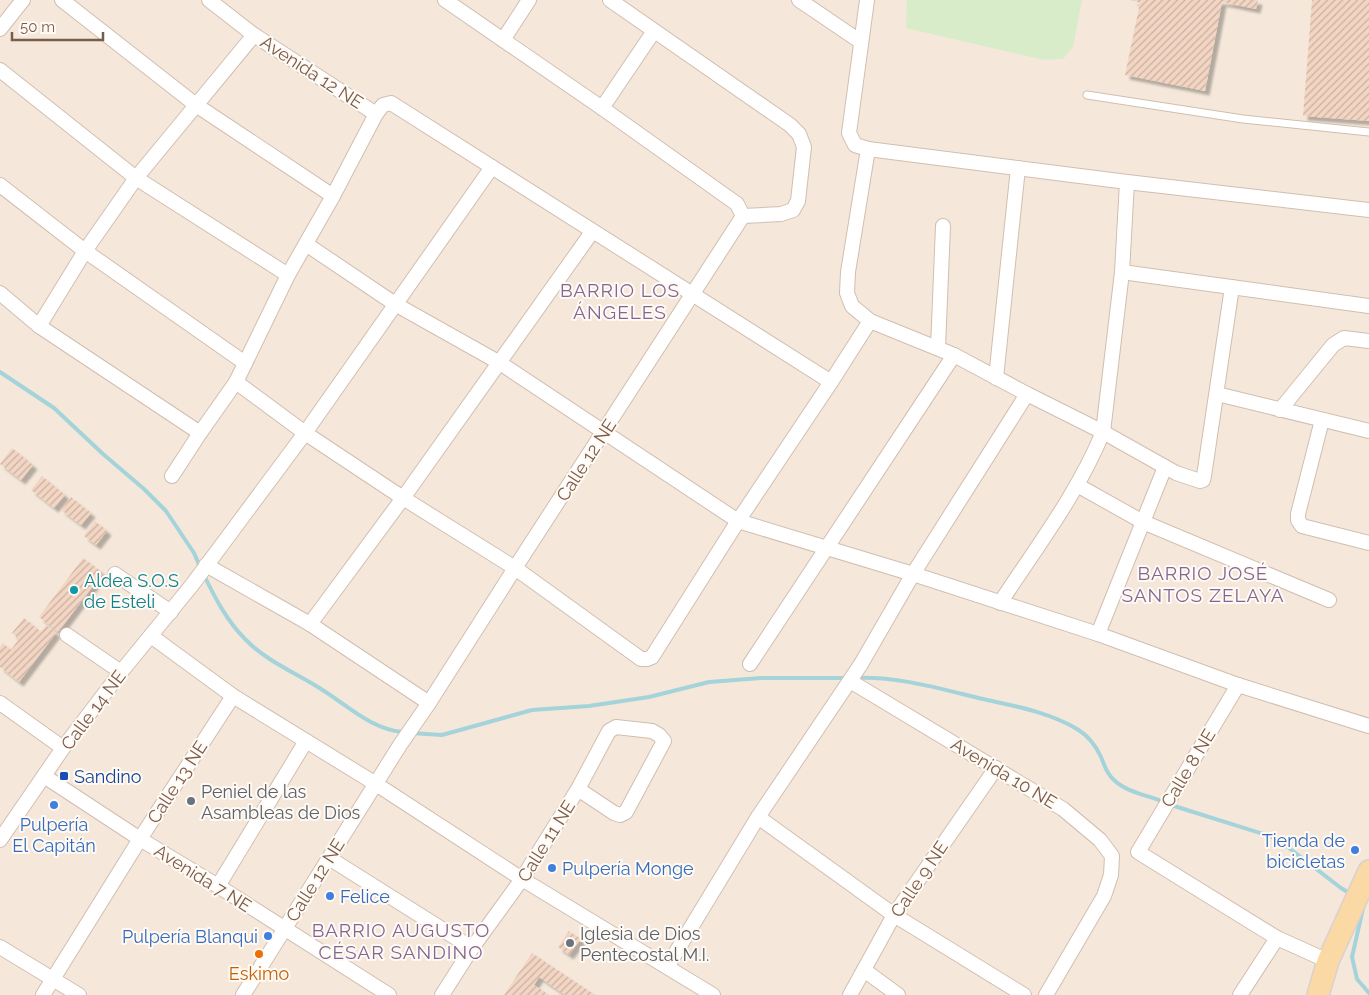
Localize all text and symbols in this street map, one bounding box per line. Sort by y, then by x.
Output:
scale bar [12,10,104,42]
text: 50 m [20,18,55,36]
street label: Avenida 12 NE [257,31,367,113]
district label: BARRIO LOS ÁNGELES [560,279,680,323]
street label: Calle 12 NE [552,415,620,505]
district label: BARRIO JOSÉ SANTOS ZELAYA [1121,562,1285,606]
place label: Aldea S.O.S de Esteli [84,570,179,612]
marker: Aldea S.O.S de Esteli [68,584,80,596]
street label: Calle 14 NE [56,666,130,754]
street label: Calle 8 NE [1157,725,1219,811]
street label: Avenida 10 NE [947,733,1061,813]
street label: Calle 13 NE [143,737,211,827]
place label: Sandino [74,766,142,787]
marker: Sandino [58,770,70,782]
place label: Peniel de las Asambleas de Dios [201,781,361,823]
marker: Peniel de las Asambleas de Dios [185,795,197,807]
street label: Calle 11 NE [513,796,579,886]
marker: Pulpería El Capitán [48,799,60,811]
place label: Pulpería El Capitán [12,814,96,856]
place label: Tienda de bicicletas [1262,830,1345,872]
street label: Calle 12 NE [281,835,349,925]
street label: Calle 9 NE [886,837,952,921]
street label: Avenida 7 NE [151,840,255,916]
marker: Tienda de bicicletas [1349,844,1361,856]
place label: Pulpería Monge [562,858,694,879]
marker: Pulpería Monge [546,862,558,874]
place label: Felice [340,886,390,907]
marker: Felice [324,890,336,902]
district label: BARRIO AUGUSTO CÉSAR SANDINO [312,919,490,963]
place label: Iglesia de Dios Pentecostal M.I. [580,923,709,965]
place label: Pulpería Blanqui [122,926,258,947]
marker: Pulpería Blanqui [262,930,274,942]
marker: Iglesia de Dios Pentecostal M.I. [564,937,576,949]
marker: Eskimo [253,948,265,960]
place label: Eskimo [229,963,289,984]

